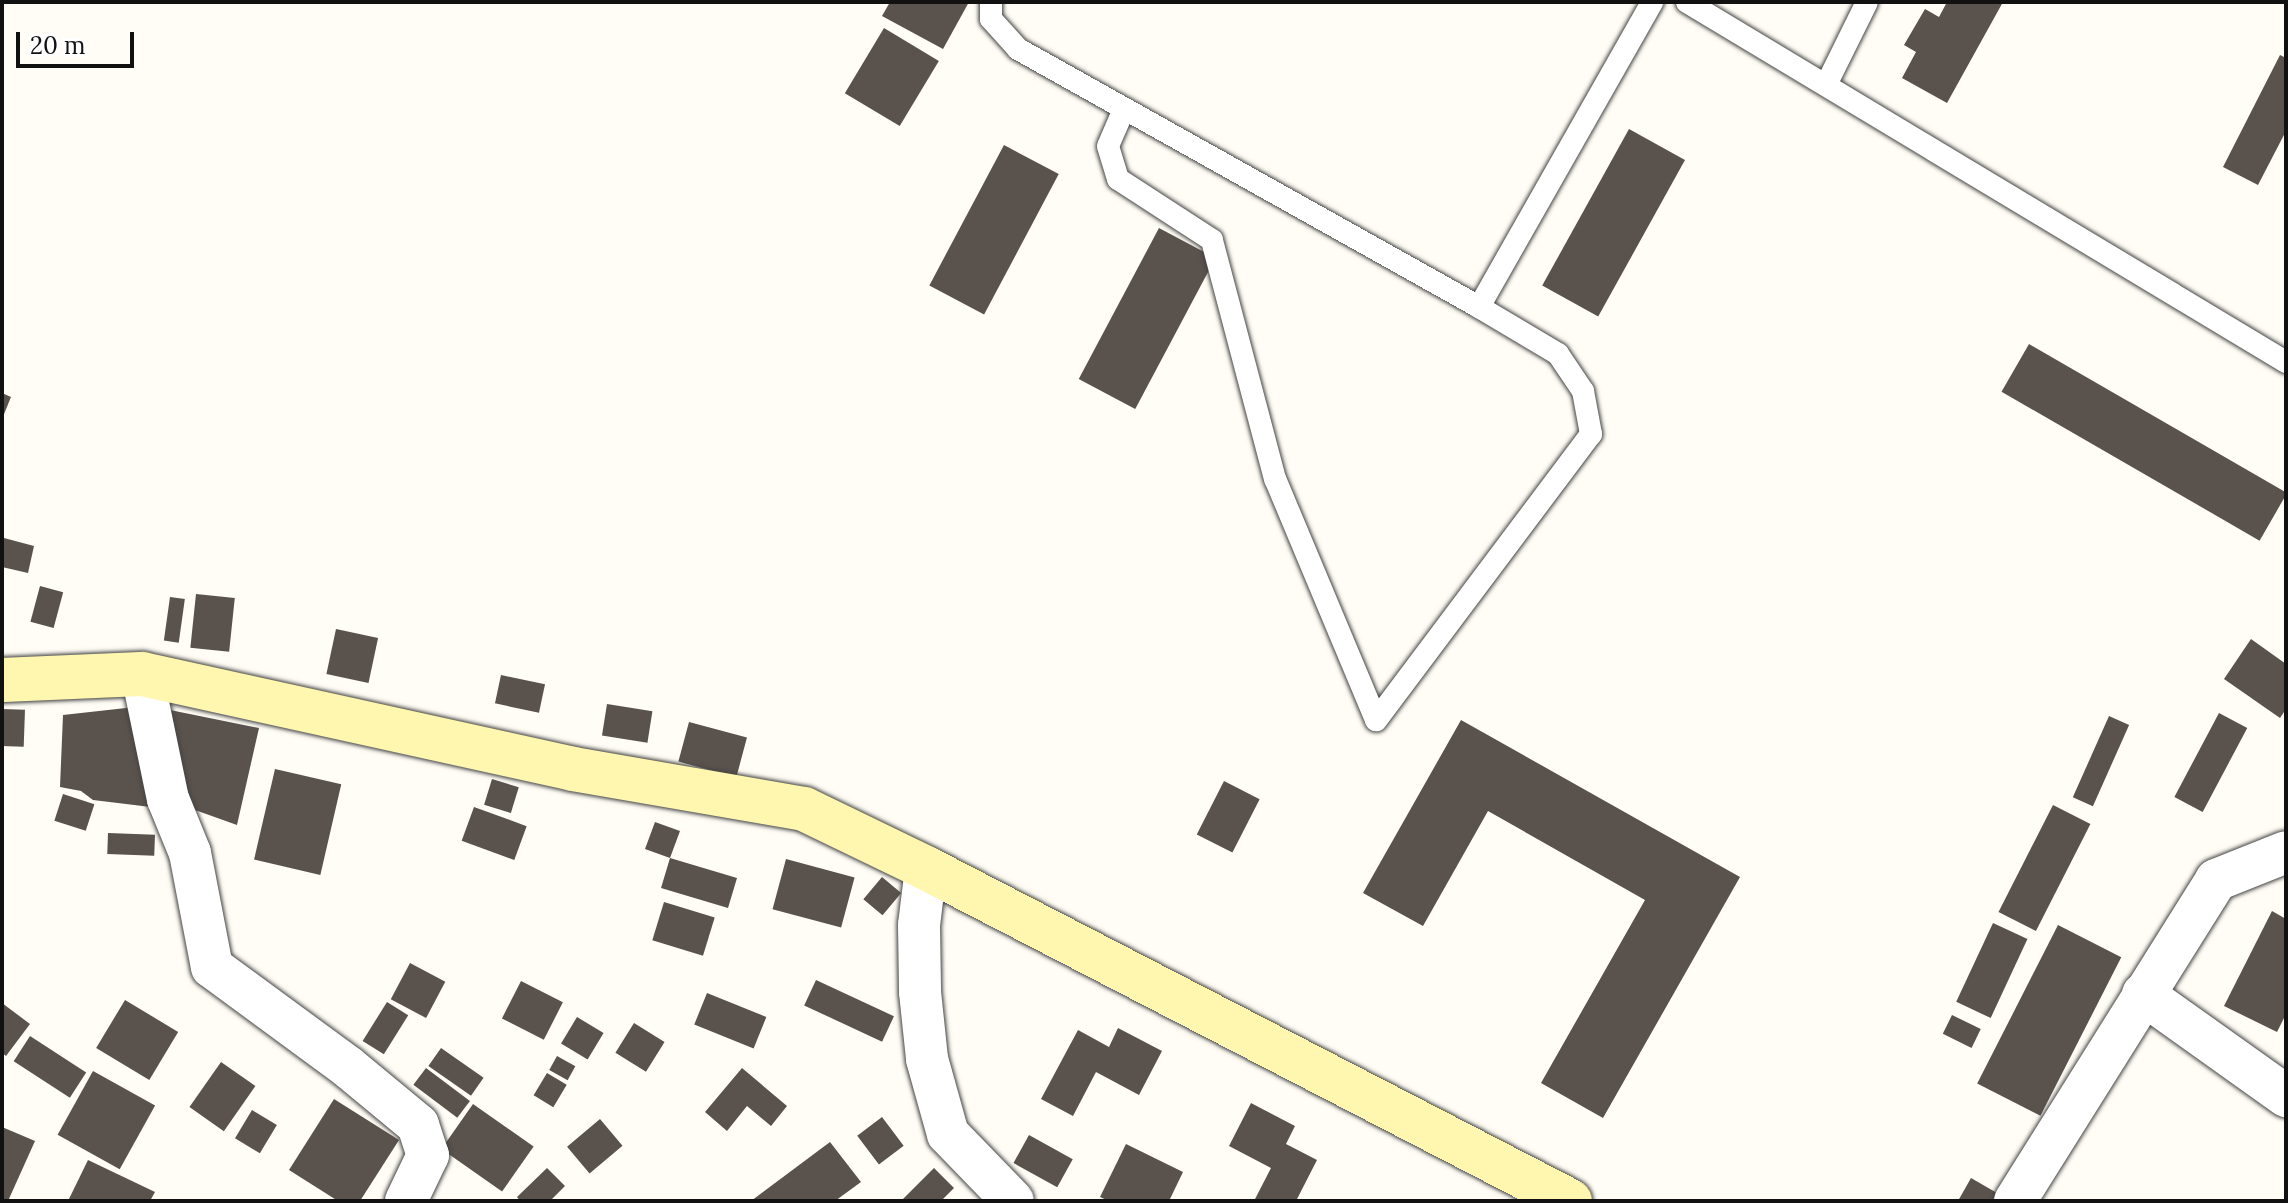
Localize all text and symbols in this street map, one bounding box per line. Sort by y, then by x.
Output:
scale bar [20,16,138,66]
text: 20 m [30,30,86,61]

